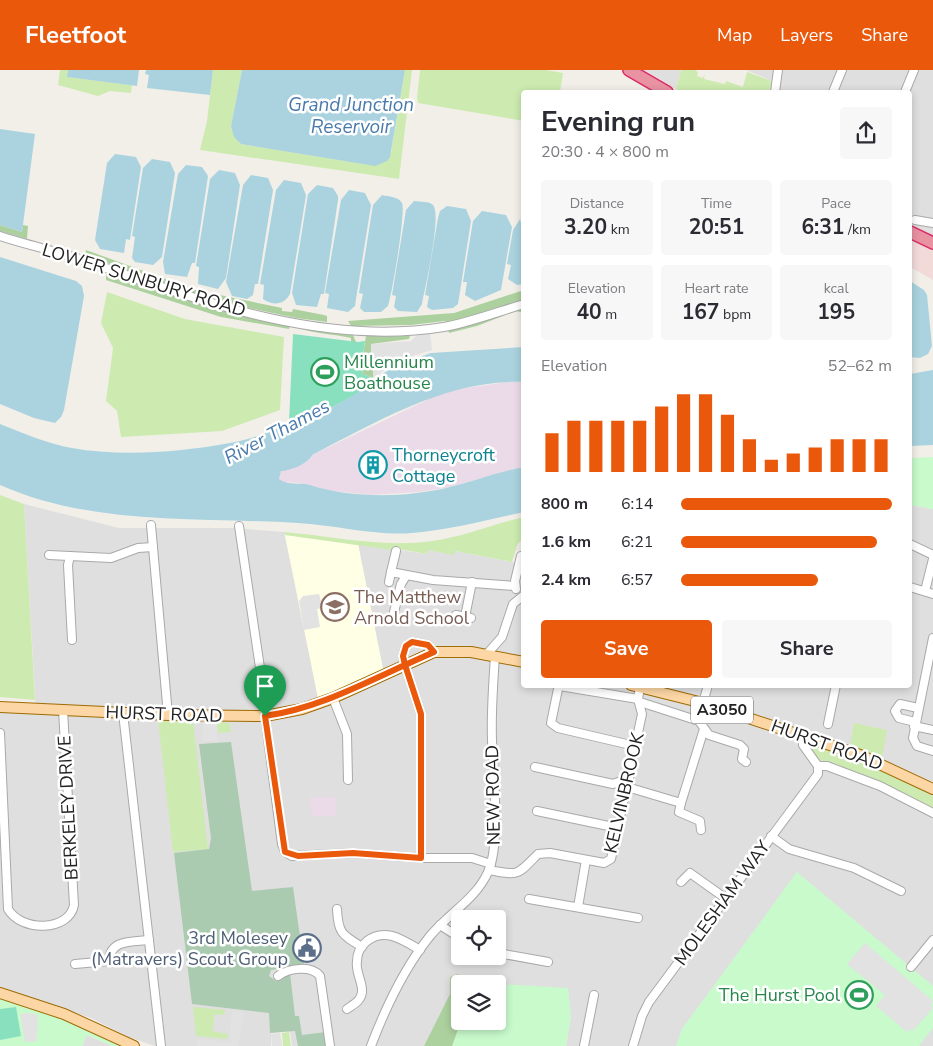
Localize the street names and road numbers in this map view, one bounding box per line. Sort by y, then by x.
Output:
street label: LOWER SUNBURY ROAD [39,238,249,322]
road number: A3050 [691,696,753,724]
street label: HURST ROAD [105,700,223,728]
street label: HURST ROAD [768,714,886,776]
street label: KELVINBROOK [598,730,650,856]
street label: BERKELEY DRIVE [52,735,84,881]
street label: NEW ROAD [480,745,506,845]
street label: MOLESHAM WAY [669,836,776,970]

